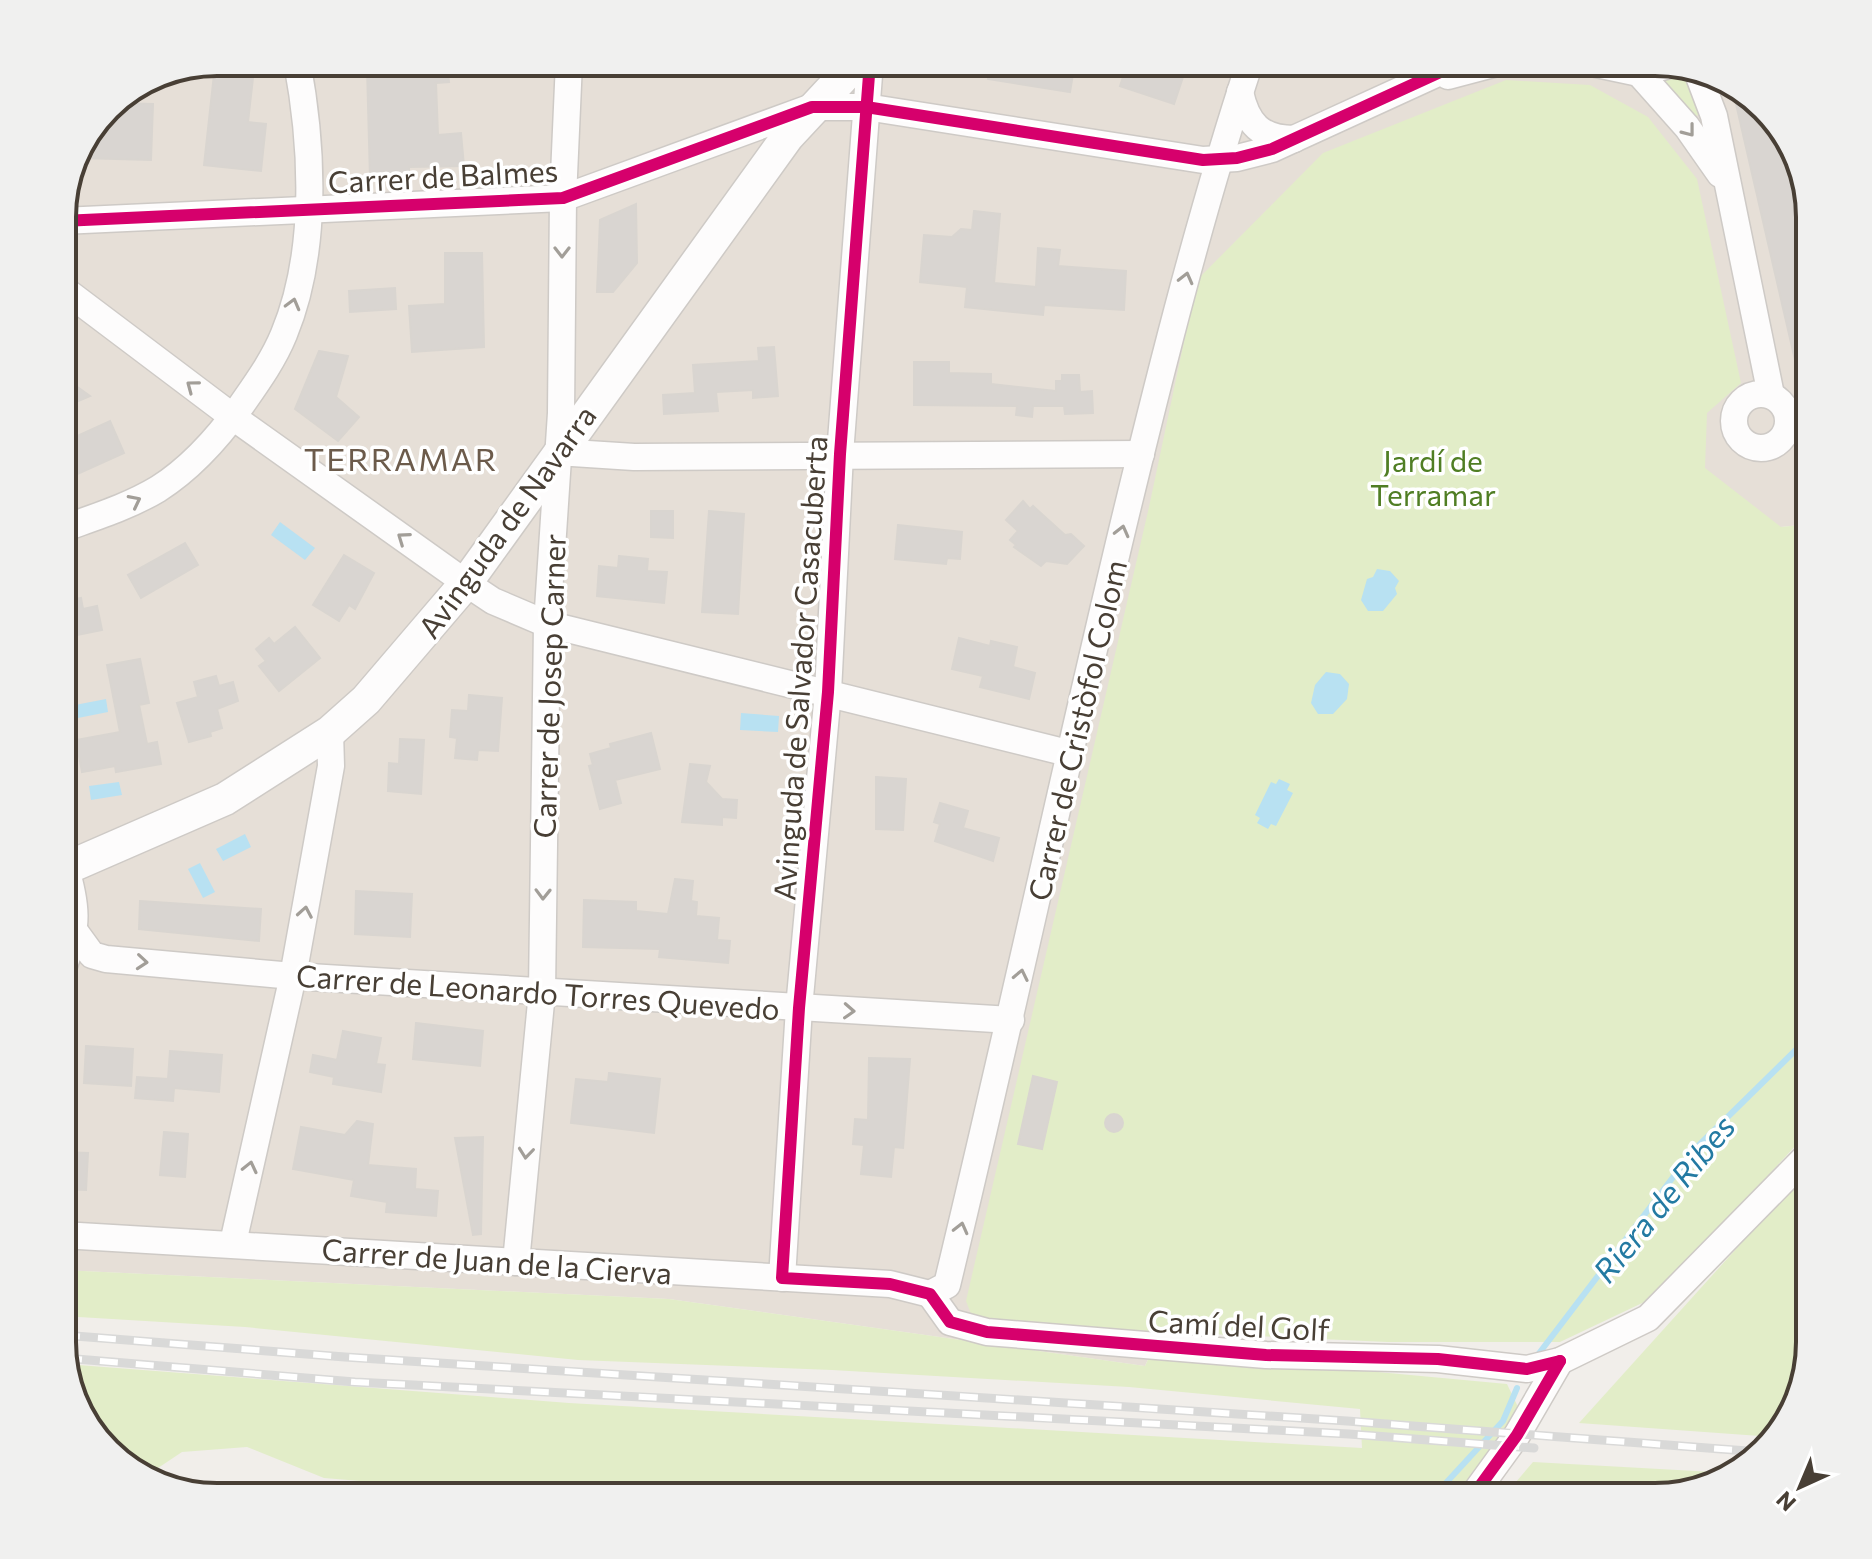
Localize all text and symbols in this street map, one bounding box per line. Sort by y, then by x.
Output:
one-way arrow [1680,122,1694,137]
street label: Carrer de Balmes [327,150,559,200]
one-way arrow [554,246,571,259]
one-way arrow [1176,272,1193,286]
one-way arrow [284,297,300,311]
one-way arrow [186,381,200,395]
street label: Avinguda de Navarra [409,397,603,645]
street label: Avinguda de Salvador Casacuberta [764,434,834,902]
district label: TERRAMAR [304,438,498,478]
park label: Jardí de Terramar [1370,441,1496,512]
one-way arrow [126,495,141,511]
one-way arrow [1113,524,1130,538]
one-way arrow [397,533,411,547]
street label: Carrer de Josep Carner [524,533,572,839]
street label: Carrer de Cristòfol Colom [1019,556,1133,904]
one-way arrow [534,888,552,901]
one-way arrow [295,906,312,919]
one-way arrow [136,954,149,971]
street label: Carrer de Leonardo Torres Quevedo [295,956,781,1026]
one-way arrow [1012,969,1029,982]
one-way arrow [843,1002,856,1019]
water label: Riera de Ribes [1583,1106,1743,1290]
one-way arrow [518,1147,535,1160]
one-way arrow [241,1160,258,1174]
one-way arrow [952,1222,969,1235]
street label: Carrer de Juan de la Cierva [321,1229,673,1291]
street label: Camí del Golf [1147,1301,1331,1347]
north arrow [1760,1447,1840,1527]
text: N [1770,1486,1801,1517]

